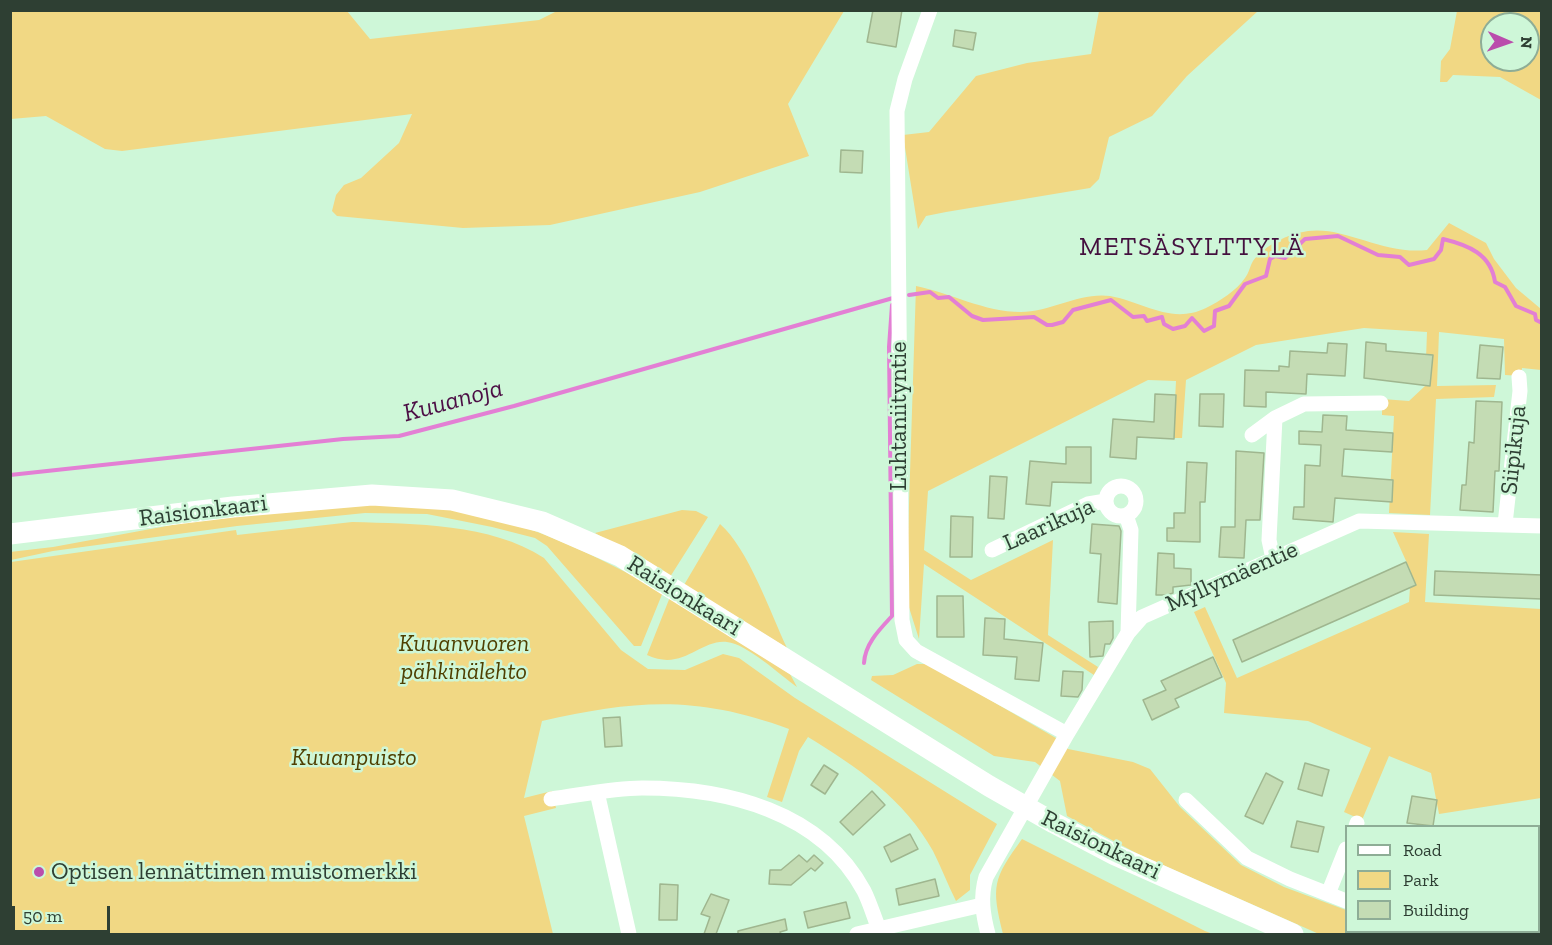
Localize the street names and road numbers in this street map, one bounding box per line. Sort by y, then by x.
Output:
street label: Luhtaniityntie [885,341,913,491]
street label: Siipikuja [1495,404,1533,496]
street label: Raisionkaari [137,489,269,533]
street label: Laarikuja [999,492,1099,558]
street label: Myllymäentie [1162,535,1302,619]
street label: Raisionkaari [622,550,746,642]
street label: Raisionkaari [1037,804,1165,886]

